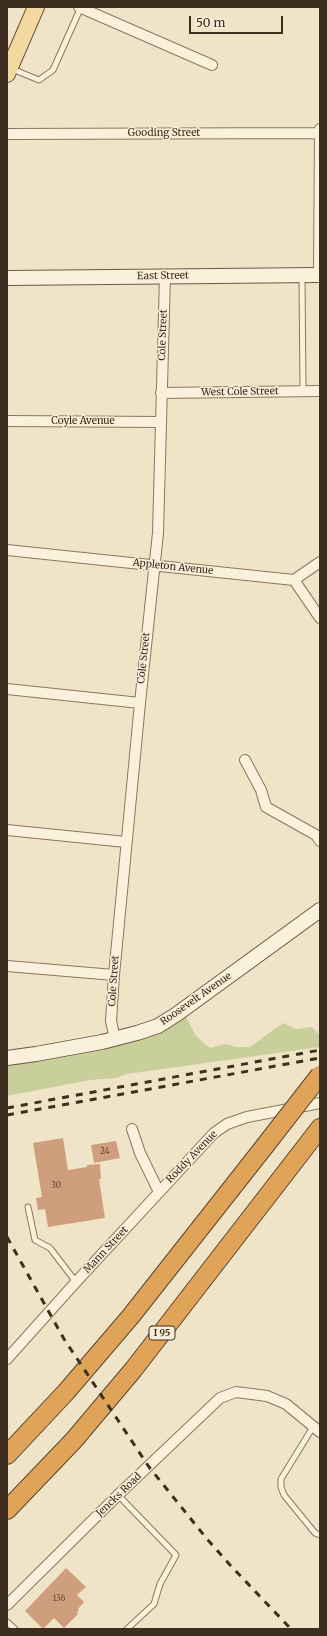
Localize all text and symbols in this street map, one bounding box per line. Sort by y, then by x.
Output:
scale bar [191,8,285,34]
text: 50 m [196,15,225,30]
street label: Gooding Street [128,127,200,139]
street label: East Street [137,270,189,282]
street label: Cole Street [156,309,170,361]
street label: West Cole Street [201,385,279,399]
street label: Coyle Avenue [51,415,115,427]
street label: Appleton Avenue [132,557,214,577]
street label: Cole Street [135,632,153,684]
street label: Cole Street [106,955,122,1007]
street label: Roosevelt Avenue [158,970,234,1028]
street label: Roddy Avenue [164,1128,220,1186]
house number: 24 [100,1147,110,1157]
house number: 30 [51,1181,61,1191]
street label: Mann Street [81,1224,131,1276]
road number: I 95 [149,1326,175,1340]
street label: Jencks Road [94,1471,144,1519]
house number: 136 [53,1594,65,1604]

